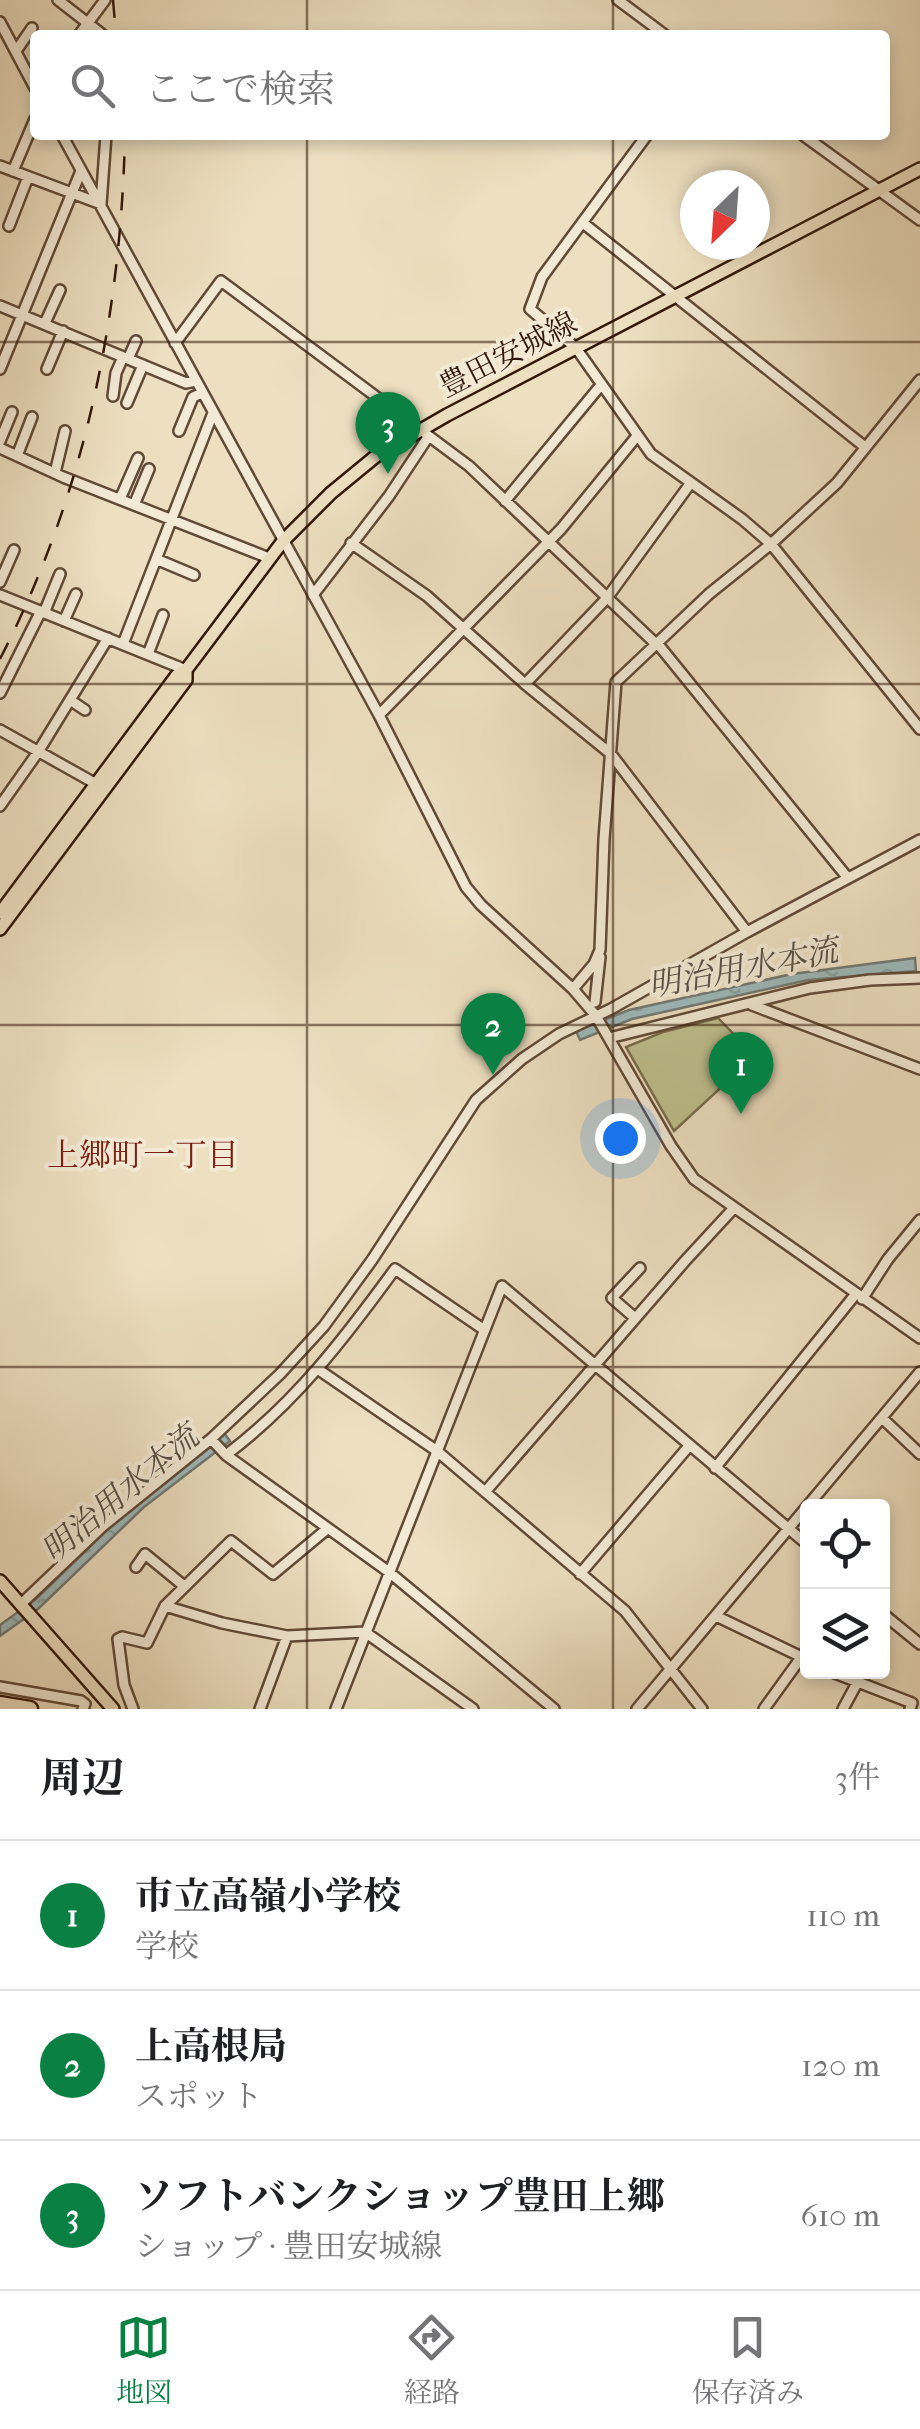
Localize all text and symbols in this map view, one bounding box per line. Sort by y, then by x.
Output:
search box [30,30,890,140]
icon: search [65,58,120,113]
text: ここで検索 [145,67,335,112]
north arrow [680,170,770,260]
street label: 豊田安城線 [433,305,583,405]
pin: 3 [356,392,420,474]
water label: 明治用水本流 [645,931,846,1004]
pin: 2 [460,992,526,1075]
pin: 1 [708,1032,774,1114]
your location [595,1113,646,1164]
district label: 上郷町一丁目 [47,1137,239,1174]
water label: 明治用水本流 [35,1415,209,1570]
map controls [800,1499,890,1679]
button: locate [800,1499,890,1589]
button: layers [800,1589,890,1679]
text: 周辺 [40,1754,124,1803]
text: 3件 [835,1759,880,1796]
text: 市立高嶺小学校 [135,1874,401,1919]
text: 1 [67,1897,78,1934]
text: 110 m [806,1897,880,1934]
text: 学校 [135,1928,199,1965]
text: 上高根局 [135,2024,287,2069]
text: 2 [64,2047,81,2084]
text: 120 m [801,2047,880,2084]
text: スポット [135,2078,263,2115]
text: ソフトバンクショップ豊田上郷 [135,2174,665,2219]
text: 3 [66,2197,79,2234]
text: 610 m [800,2197,880,2234]
text: ショップ · 豊田安城線 [135,2228,443,2265]
tab: 地図 [116,2310,172,2410]
tab: 経路 [404,2310,460,2410]
tab: 保存済み [692,2310,804,2410]

